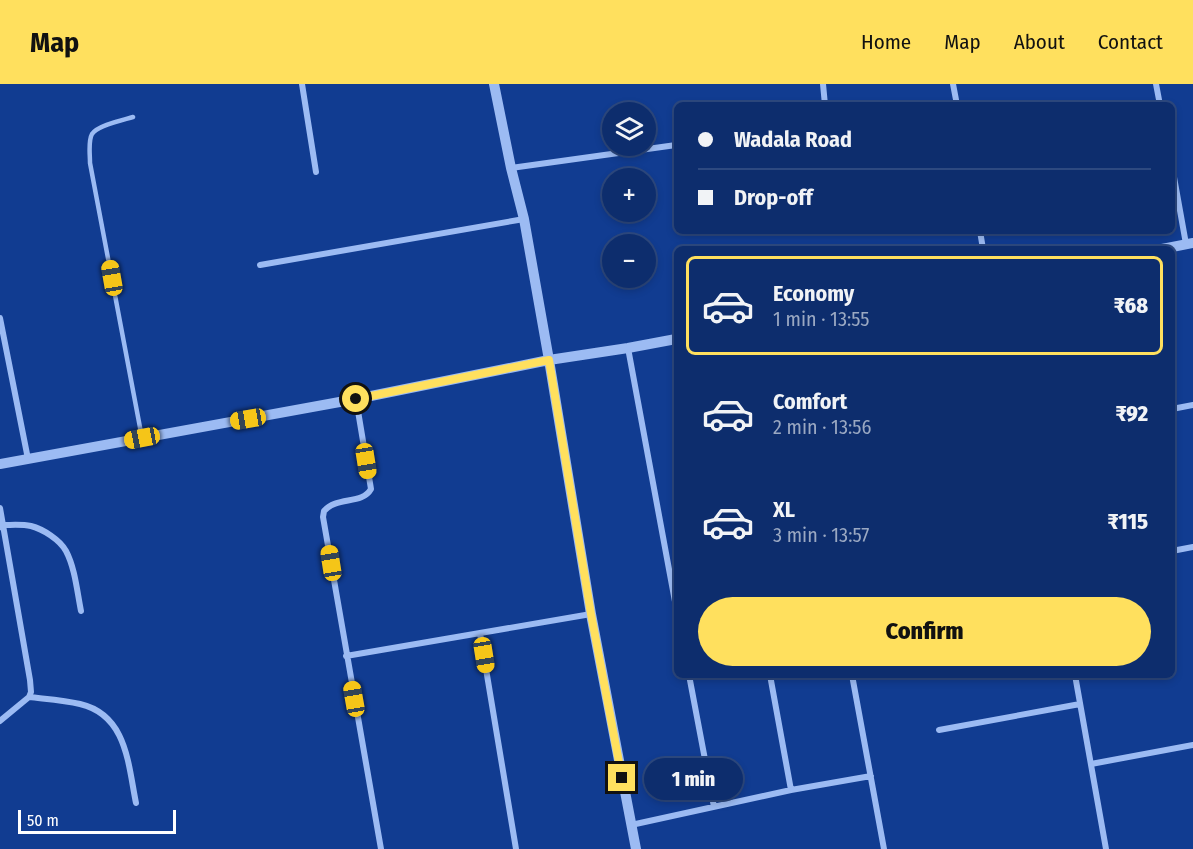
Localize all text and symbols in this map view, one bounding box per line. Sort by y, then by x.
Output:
text: Map [30,26,79,59]
text: Home [861,29,911,55]
text: Map [944,29,981,55]
text: About [1014,29,1065,55]
text: Contact [1098,29,1163,55]
map controls [602,102,656,288]
button: layers [602,102,656,156]
text: Wadala Road [734,126,852,153]
button: + [602,168,656,222]
text: Drop-off [734,184,813,211]
button: − [602,234,656,288]
car [100,259,124,297]
icon: car [701,279,755,333]
text: Economy [773,280,854,307]
text: ₹68 [1114,292,1148,319]
text: 1 min · 13:55 [773,307,870,331]
route start [342,385,369,412]
icon: car [701,387,755,441]
text: Comfort [773,388,847,415]
text: ₹92 [1115,400,1148,427]
car [229,407,267,431]
text: 2 min · 13:56 [773,415,871,439]
car [123,426,161,450]
car [354,442,378,480]
icon: car [701,495,755,549]
text: XL [773,496,795,523]
text: ₹115 [1107,508,1148,535]
text: 3 min · 13:57 [773,523,869,547]
car [319,544,343,582]
button: Confirm [698,597,1151,666]
car [472,636,496,674]
car [342,680,366,718]
callout: 1 min [643,757,742,799]
route end [608,764,635,791]
text: 1 min [672,767,715,791]
scale bar [18,807,176,834]
text: 50 m [27,811,59,830]

